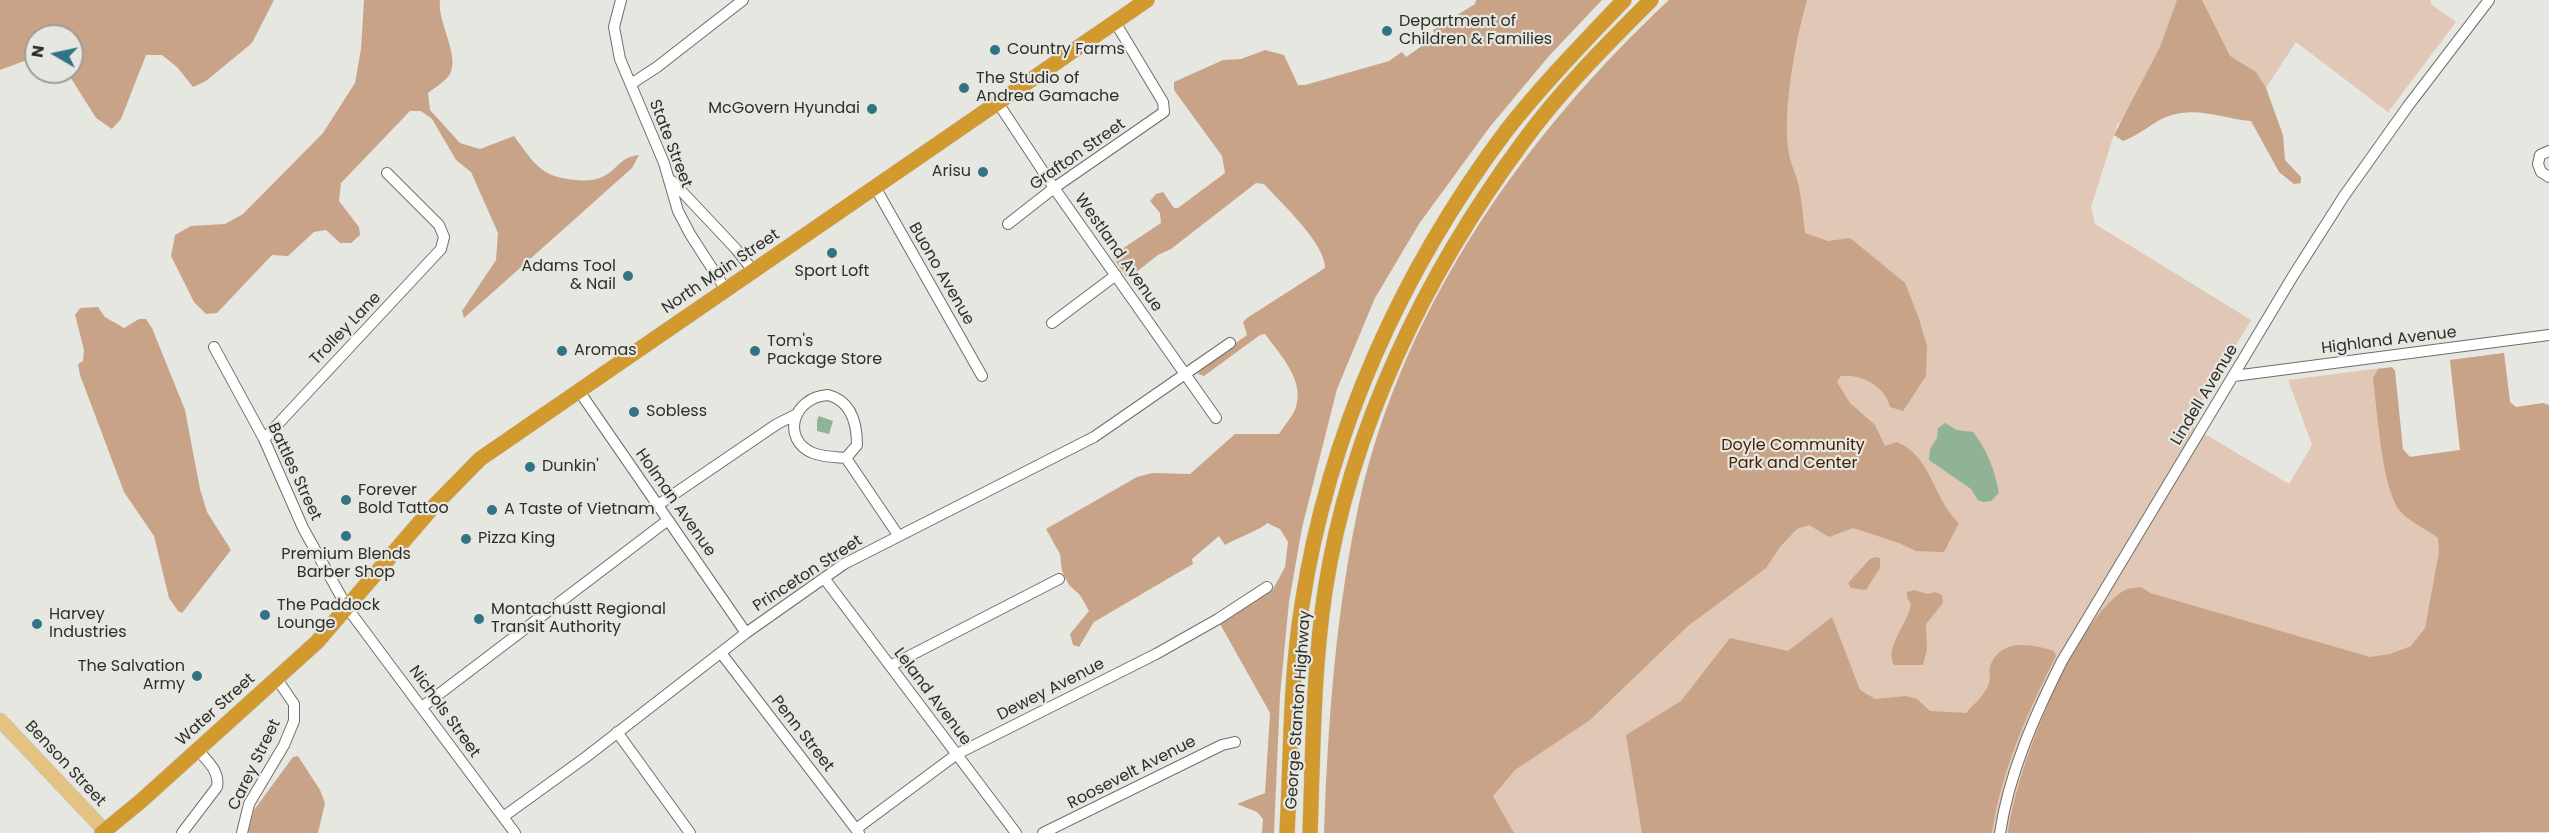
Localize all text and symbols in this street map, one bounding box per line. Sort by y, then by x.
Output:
place label: Department of Children & Families [1399,12,1552,50]
north arrow [24,24,84,84]
marker: Department of Children & Families [1380,24,1394,38]
place label: Country Farms [1007,40,1125,60]
marker: Country Farms [988,43,1002,57]
text: N [25,44,50,59]
place label: The Studio of Andrea Gamache [976,69,1119,107]
marker: The Studio of Andrea Gamache [957,81,971,95]
street label: State Street [644,97,696,191]
place label: McGovern Hyundai [708,99,860,119]
marker: McGovern Hyundai [865,102,879,116]
street label: Grafton Street [1027,115,1129,195]
place label: Arisu [932,162,971,182]
marker: Arisu [976,165,990,179]
street label: Westland Avenue [1070,190,1166,316]
street label: Buono Avenue [904,219,978,329]
street label: North Main Street [659,226,783,318]
marker: Sport Loft [825,246,839,260]
place label: Adams Tool & Nail [521,257,616,295]
place label: Sport Loft [795,262,869,282]
marker: Adams Tool & Nail [621,269,635,283]
street label: Trolley Lane [307,289,385,369]
street label: Highland Avenue [2320,323,2458,359]
place label: Tom's Package Store [767,332,882,370]
place label: Aromas [574,341,637,361]
street label: Lindell Avenue [2167,341,2243,449]
marker: Aromas [555,344,569,358]
marker: Tom's Package Store [748,344,762,358]
place label: Sobless [646,402,707,422]
marker: Sobless [627,405,641,419]
street label: Battles Street [263,420,325,524]
park label: Doyle Community Park and Center [1721,436,1865,474]
street label: Holman Avenue [631,445,719,561]
place label: Dunkin' [542,457,599,477]
marker: Dunkin' [523,460,537,474]
place label: Forever Bold Tattoo [358,481,449,519]
marker: Forever Bold Tattoo [339,493,353,507]
place label: A Taste of Vietnam [504,500,655,520]
marker: A Taste of Vietnam [485,503,499,517]
marker: Premium Blends Barber Shop [339,529,353,543]
place label: Pizza King [478,529,555,549]
marker: Pizza King [459,532,473,546]
street label: Princeton Street [750,532,866,616]
place label: Premium Blends Barber Shop [281,545,411,583]
place label: The Paddock Lounge [277,596,380,634]
place label: Montachustt Regional Transit Authority [491,600,666,638]
place label: Harvey Industries [49,605,127,643]
marker: The Paddock Lounge [258,608,272,622]
street label: George Stanton Highway [1282,610,1316,810]
marker: Montachustt Regional Transit Authority [472,612,486,626]
marker: Harvey Industries [30,617,44,631]
street label: Leland Avenue [889,645,975,749]
street label: Dewey Avenue [994,655,1108,725]
place label: The Salvation Army [78,657,185,695]
street label: Nichols Street [404,662,484,762]
marker: The Salvation Army [190,669,204,683]
street label: Water Street [173,670,259,750]
street label: Penn Street [766,692,838,776]
street label: Carey Street [225,716,285,814]
street label: Benson Street [20,717,110,811]
street label: Roosevelt Avenue [1065,732,1199,814]

